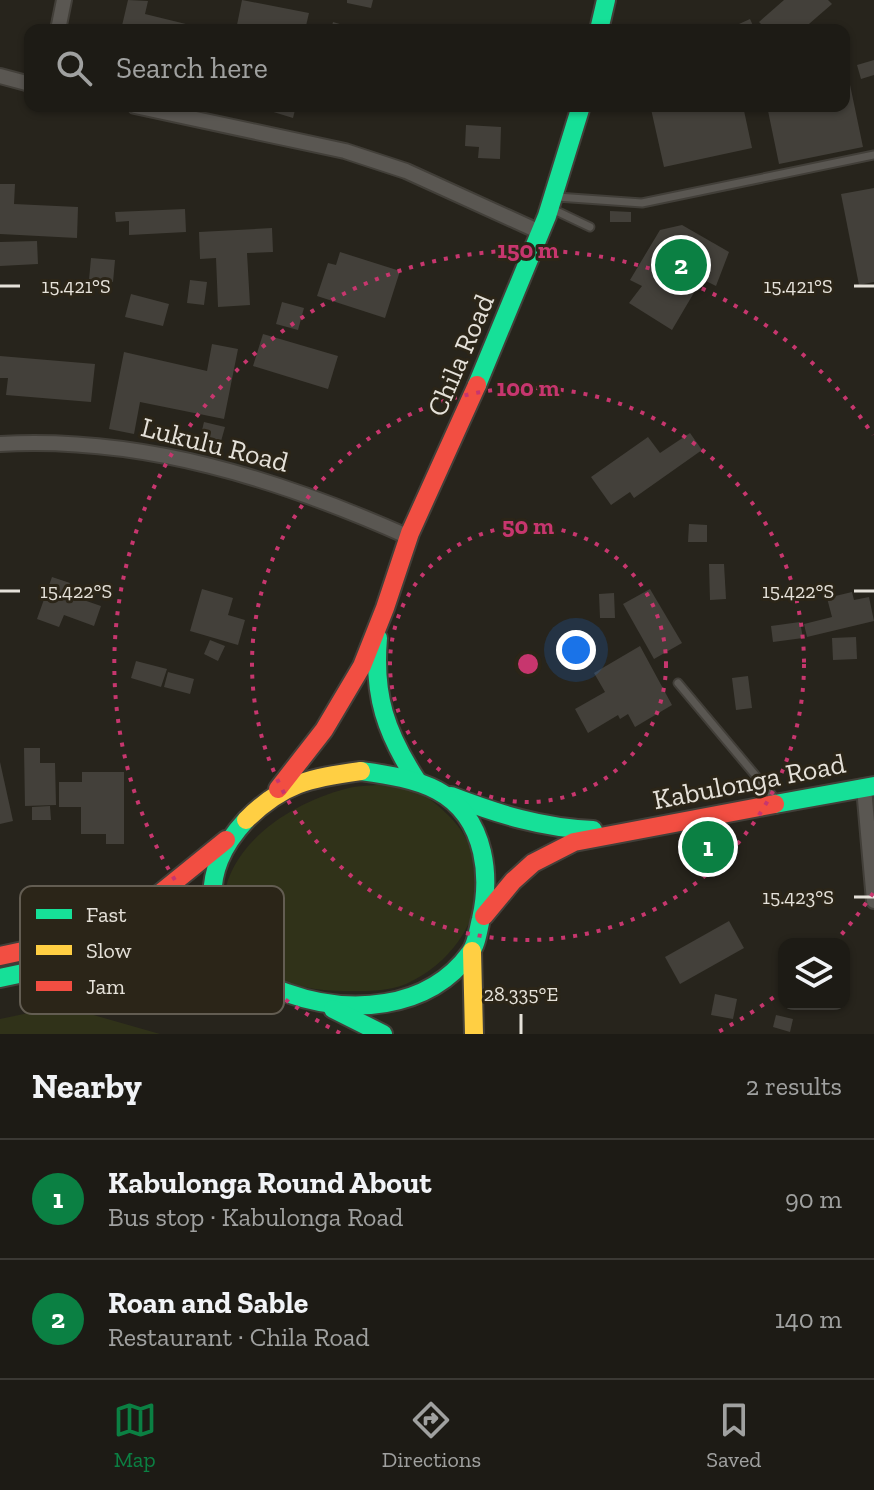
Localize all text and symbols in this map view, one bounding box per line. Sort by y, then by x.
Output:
search box [24,24,850,112]
icon: search [52,46,96,90]
text: Search here [116,50,268,86]
text: 150 m [497,235,559,264]
pin: 2 [655,235,707,295]
text: 15.421°S [41,274,111,298]
text: 15.421°S [763,274,833,298]
street label: Chila Road [420,289,501,421]
text: 100 m [497,373,559,402]
street label: Lukulu Road [138,410,292,479]
text: 50 m [502,511,554,540]
text: 15.422°S [40,579,112,603]
text: 15.422°S [762,579,834,603]
your location [556,630,596,670]
centre of rings [514,650,542,678]
street label: Kabulonga Road [650,747,848,816]
pin: 1 [682,817,734,877]
text: 15.423°S [762,885,834,909]
legend [20,886,284,1014]
text: Fast [86,901,127,928]
text: Slow [86,937,132,964]
map controls [778,938,850,1010]
button: layers [778,938,850,1010]
text: Jam [86,973,125,1000]
text: 28.335°E [484,982,558,1006]
text: Nearby [32,1066,142,1107]
text: 2 results [746,1070,842,1102]
text: Kabulonga Round About [108,1165,432,1201]
text: 1 [53,1183,63,1215]
text: 90 m [785,1183,842,1215]
text: Bus stop · Kabulonga Road [108,1201,403,1233]
text: Roan and Sable [108,1285,308,1321]
text: 2 [51,1303,65,1335]
text: 140 m [775,1303,842,1335]
text: Restaurant · Chila Road [108,1321,370,1353]
tab: Map [113,1398,157,1473]
tab: Directions [382,1398,481,1473]
tab: Saved [706,1398,761,1473]

